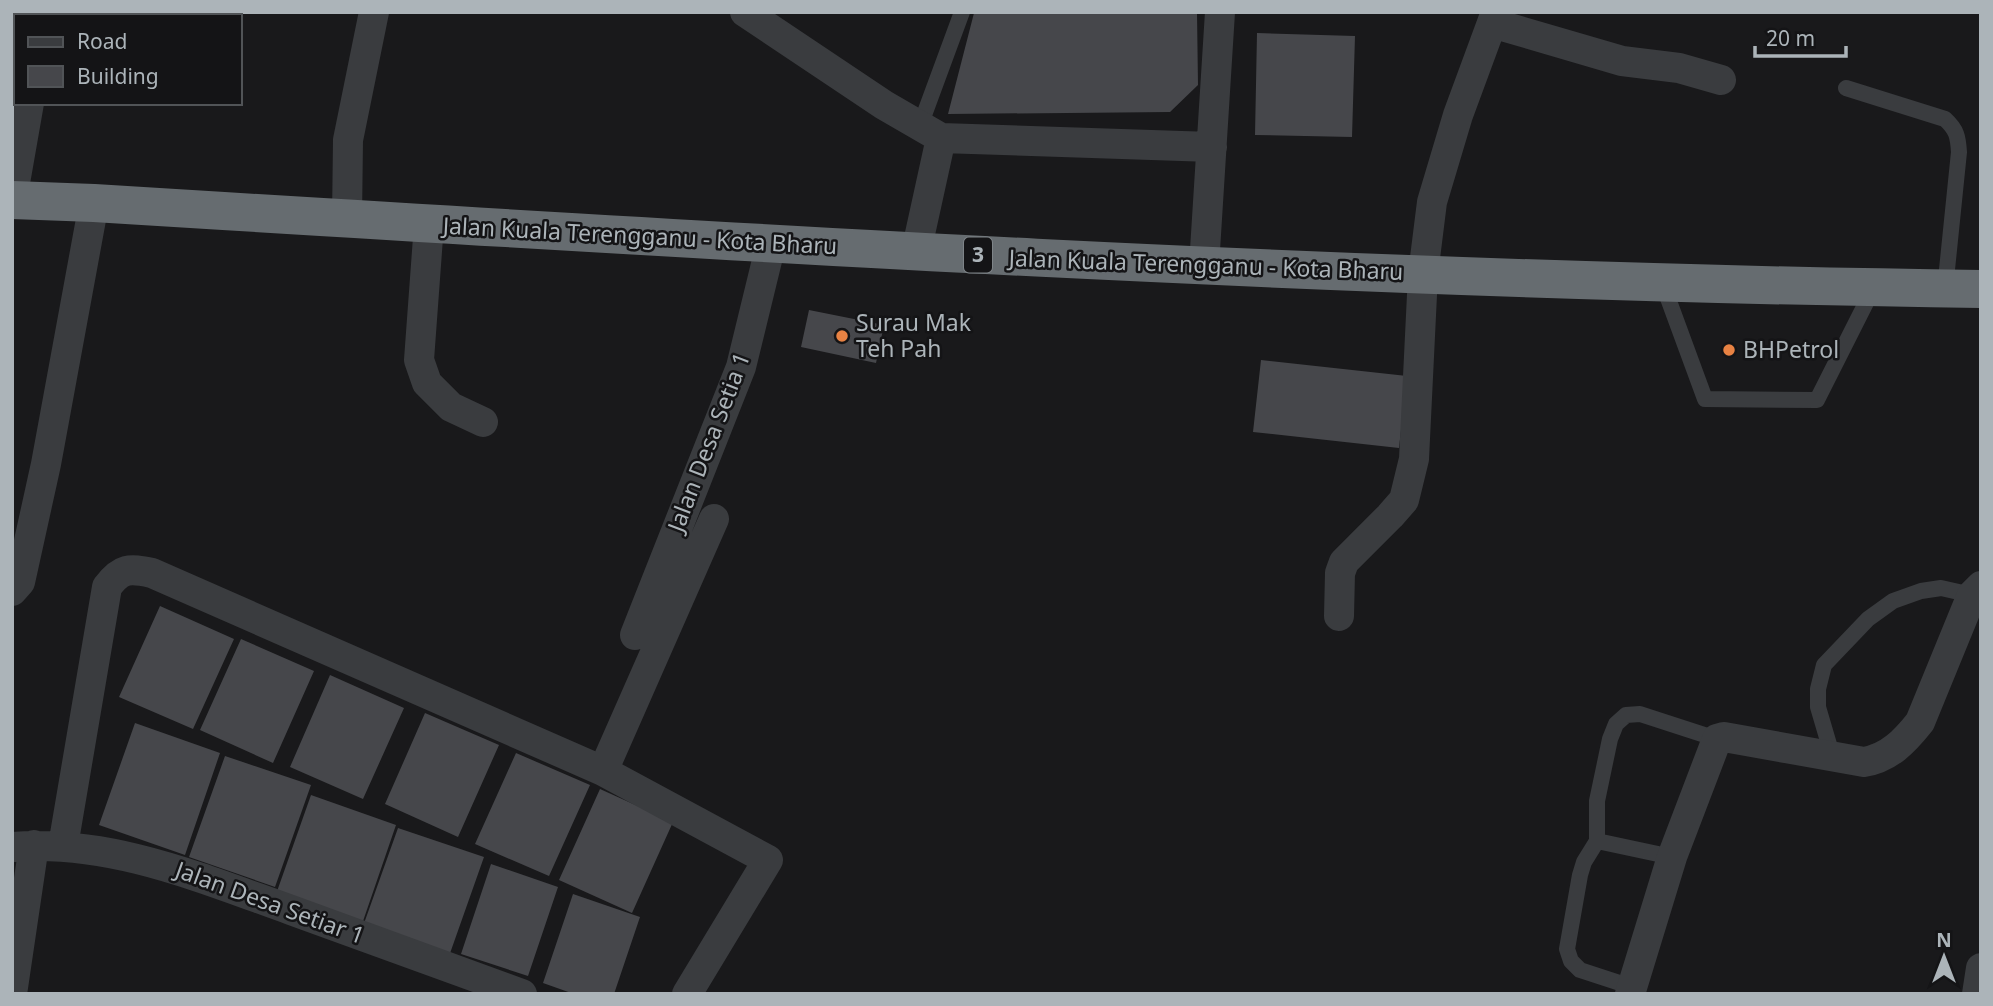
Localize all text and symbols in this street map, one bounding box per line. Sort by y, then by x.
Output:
legend [14,14,242,105]
scale bar [1755,14,1846,58]
text: 20 m [1766,24,1815,52]
text: Road [77,27,127,55]
text: Building [77,62,159,90]
street label: Jalan Kuala Terengganu - Kota Bharu [440,209,838,261]
road number: 3 [964,238,992,272]
street label: Jalan Kuala Terengganu - Kota Bharu [1006,241,1404,287]
place label: Surau Mak Teh Pah [856,306,972,364]
marker: Surau Mak Teh Pah [834,328,850,344]
place label: BHPetrol [1743,333,1839,365]
marker: BHPetrol [1721,342,1737,358]
street label: Jalan Desa Setia 1 [658,347,757,538]
street label: Jalan Desa Setiar 1 [169,852,369,951]
north arrow [1909,922,1979,992]
text: N [1936,927,1952,953]

